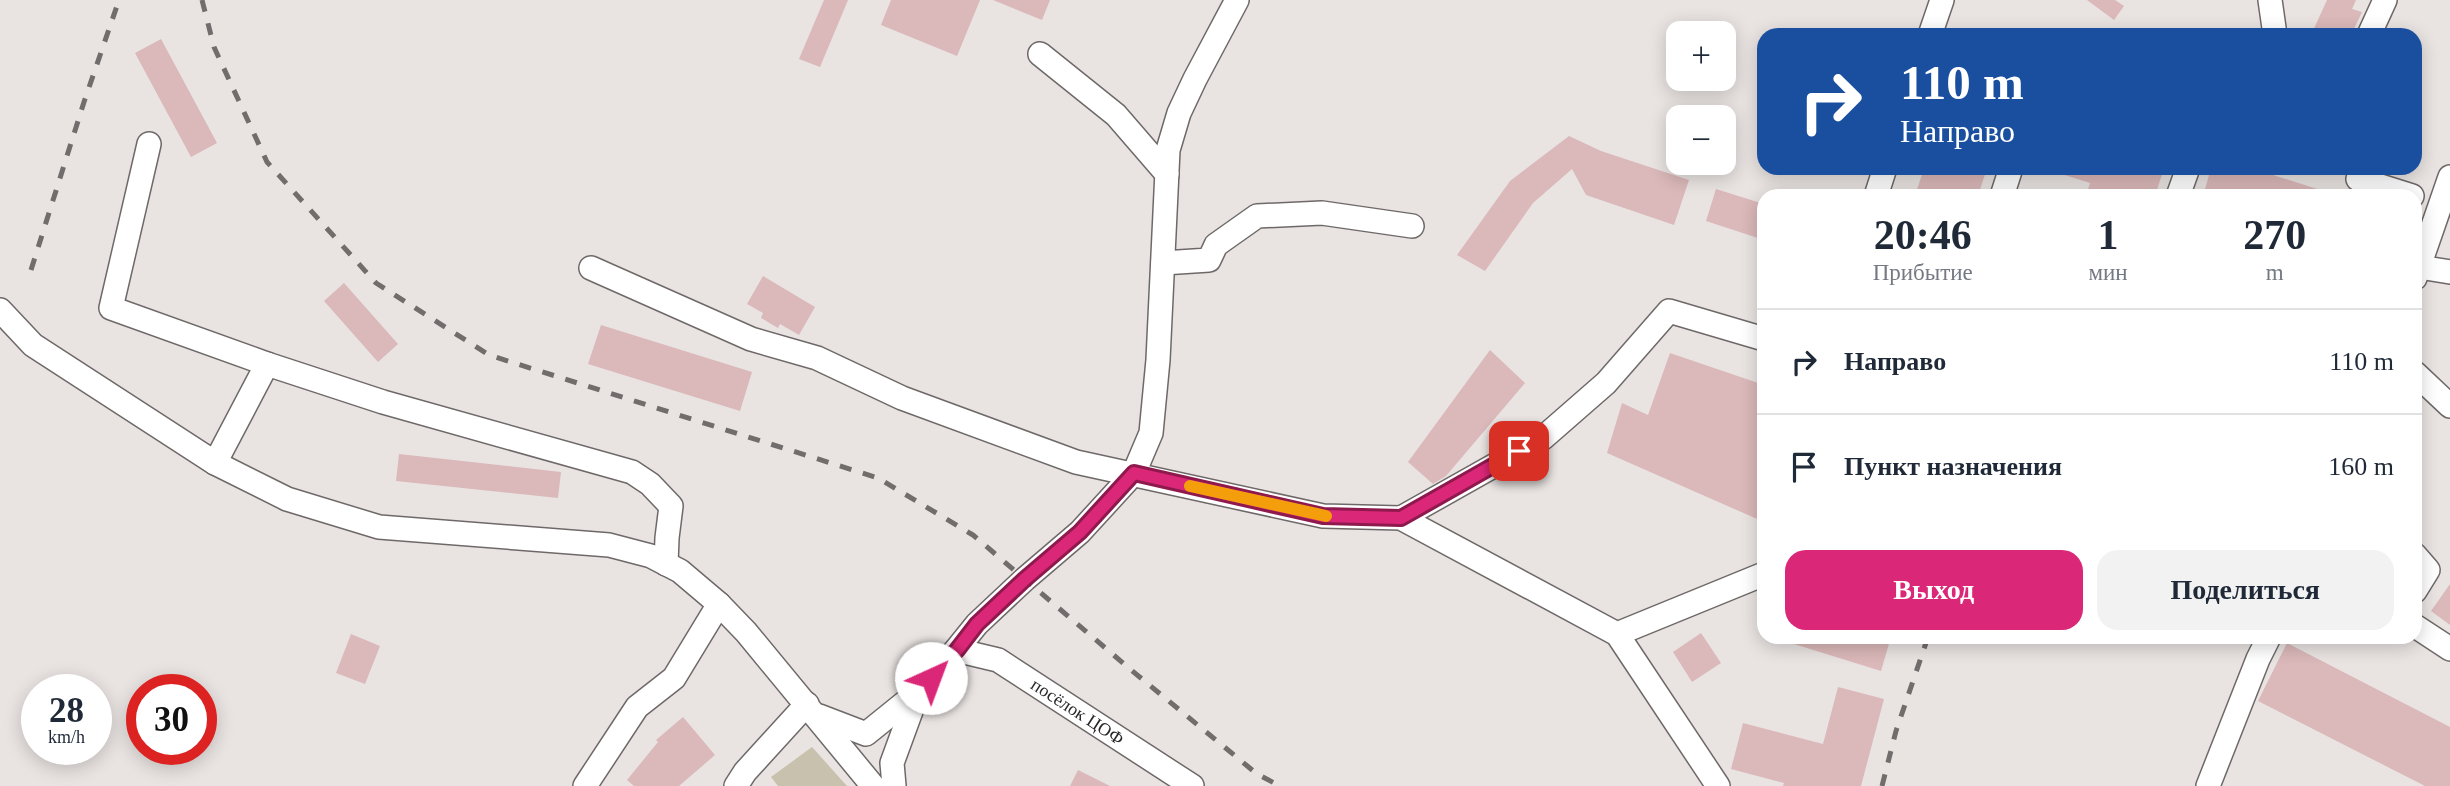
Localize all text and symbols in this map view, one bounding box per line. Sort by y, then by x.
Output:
map controls [1666,21,1736,175]
button: + [1666,21,1736,91]
text: 110 m [1900,55,2024,110]
icon: right [1785,56,1876,147]
button: − [1666,105,1736,175]
text: Направо [1900,113,2015,149]
text: 20:46 [1874,212,1972,258]
text: 1 [2098,212,2119,258]
text: 270 [2243,212,2306,258]
text: Прибытие [1873,260,1973,285]
text: мин [2088,260,2128,285]
text: m [2266,260,2284,285]
icon: right [1785,343,1823,381]
text: Направо [1844,347,1946,376]
text: 110 m [2329,347,2394,376]
pin [1489,421,1549,481]
icon: arrive [1500,432,1538,470]
icon: arrive [1785,448,1823,486]
text: Пункт назначения [1844,452,2062,481]
text: 160 m [2328,452,2394,481]
button: Выход [1785,550,2083,630]
button: Поделиться [2097,550,2394,630]
position arrow [894,641,968,715]
speed limit sign: 30 [126,674,217,765]
street label: посёлок ЦОФ [1027,674,1128,749]
text: 28 [49,691,84,730]
text: km/h [48,727,85,747]

